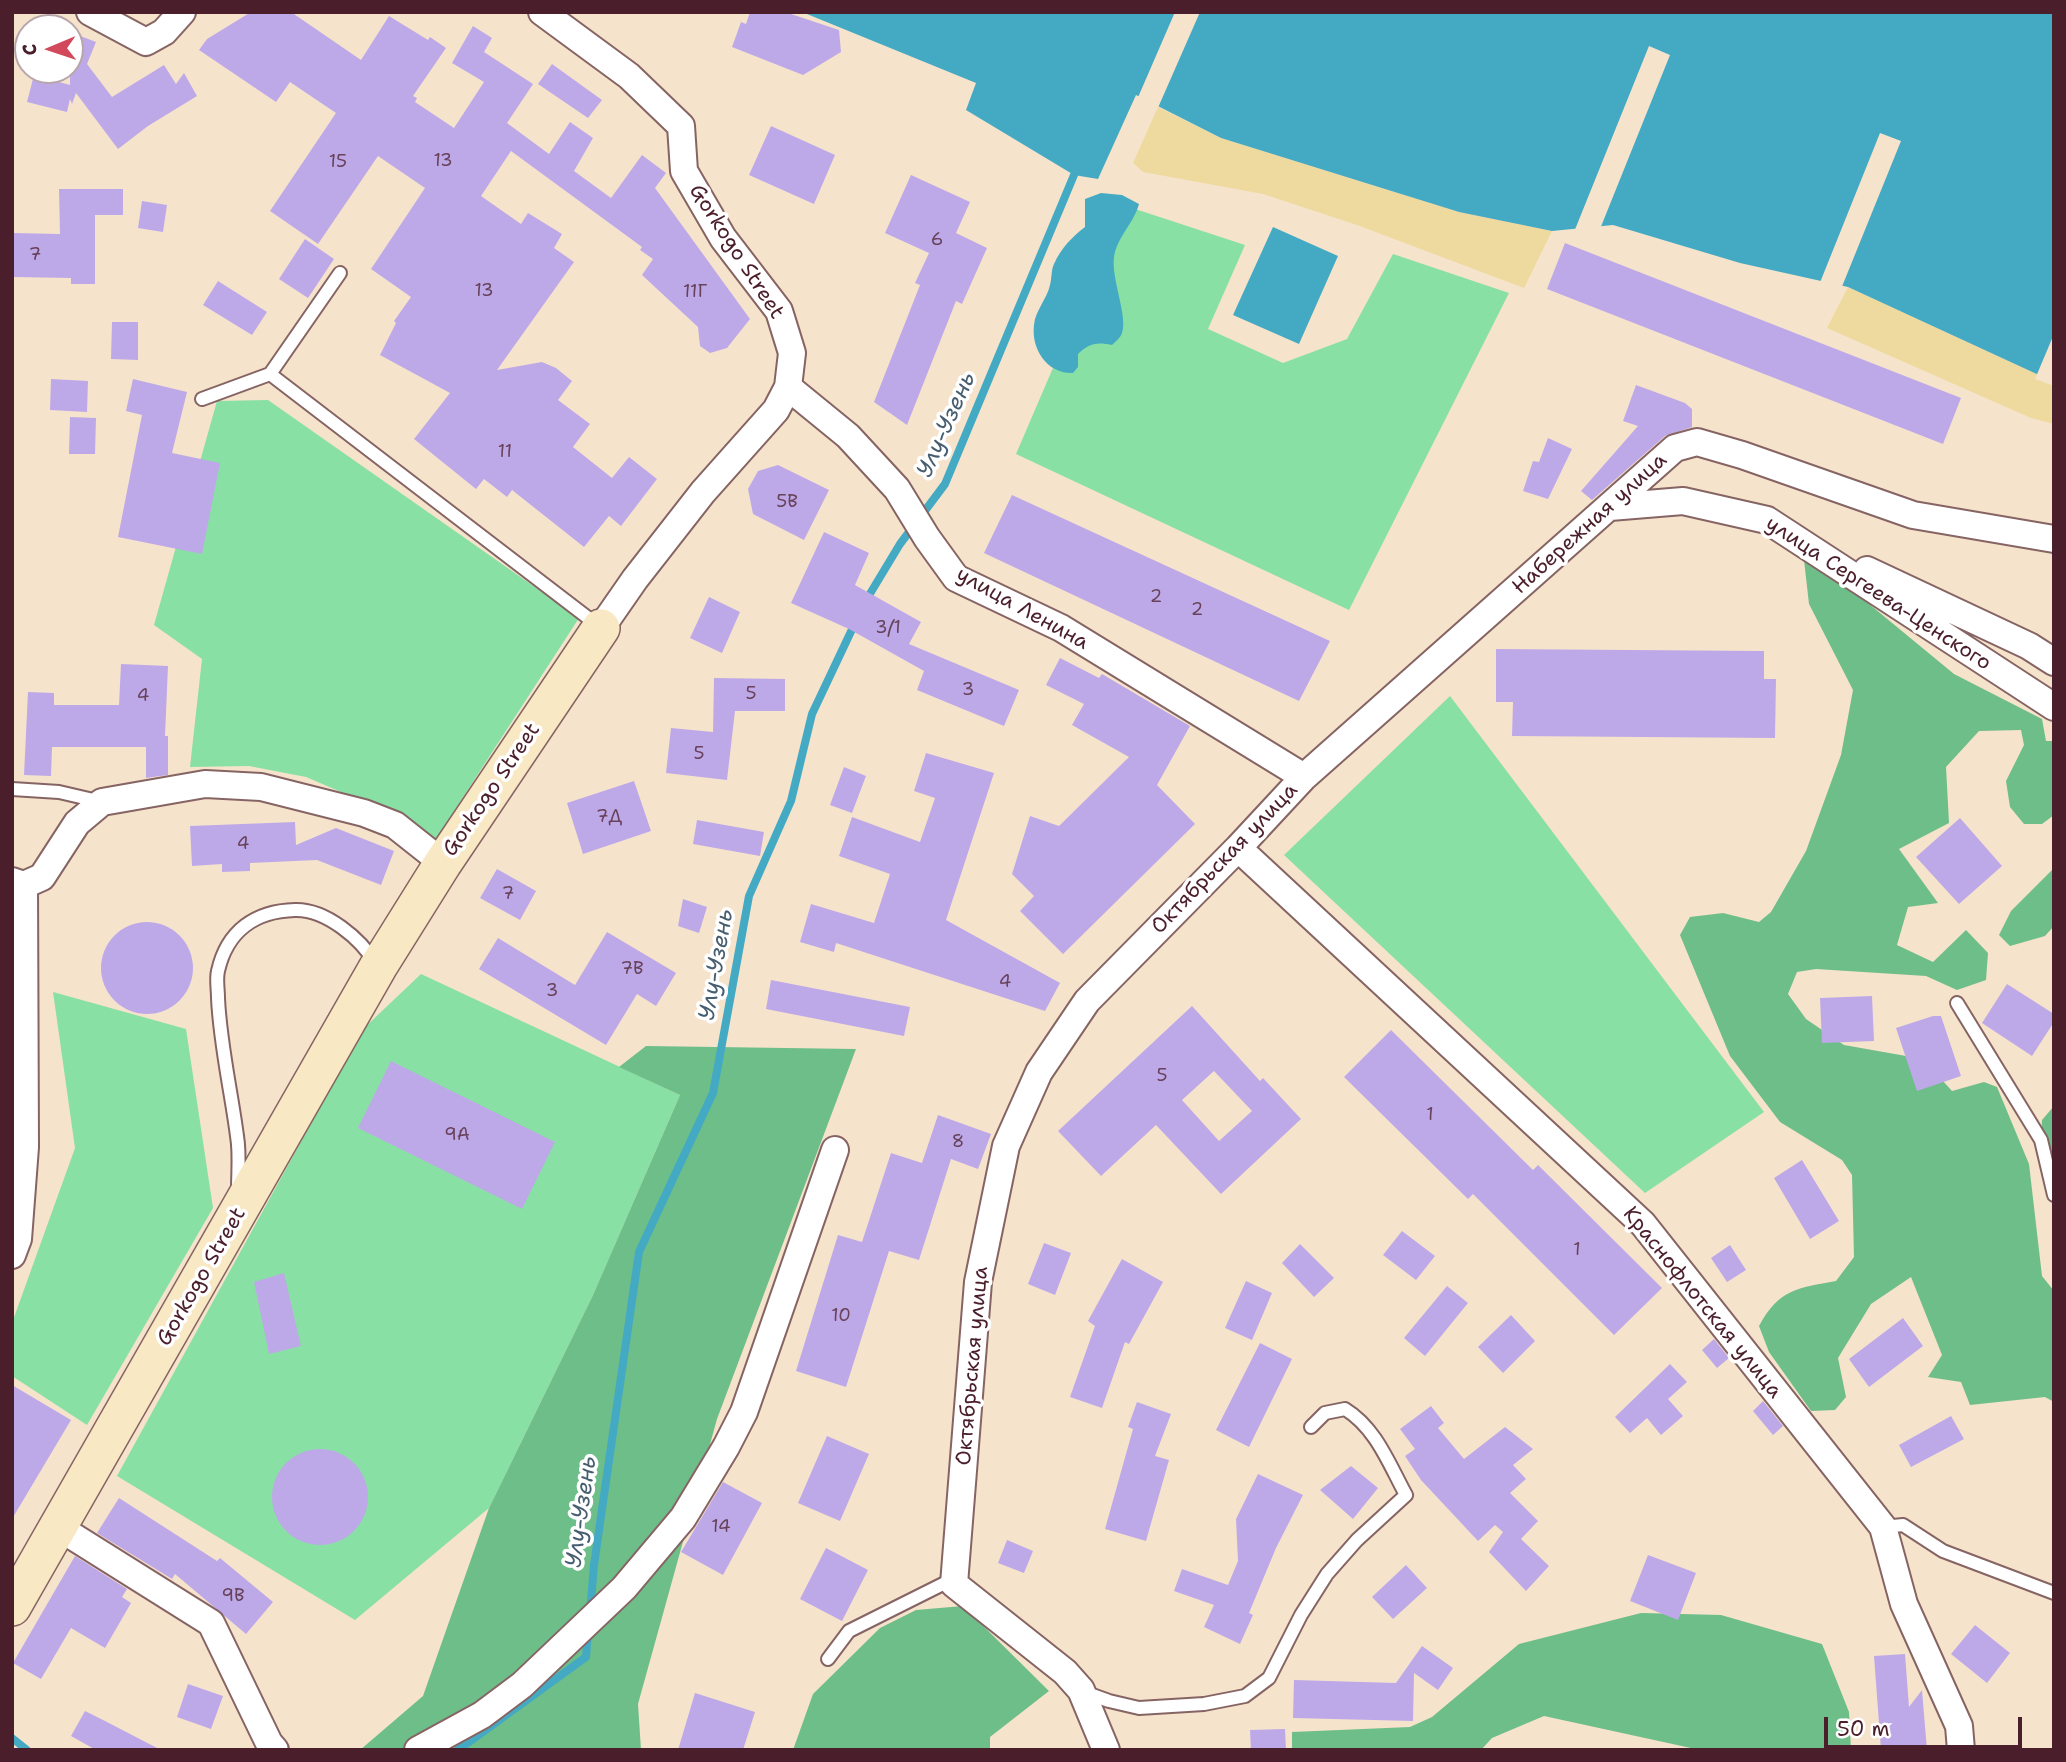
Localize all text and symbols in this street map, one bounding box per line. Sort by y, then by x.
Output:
north arrow [14,14,84,84]
text: С [17,43,42,56]
house number: 13 [433,150,453,172]
house number: 15 [329,151,347,173]
street label: Gorkogo Street [683,180,789,324]
house number: 6 [931,229,943,251]
house number: 7 [29,244,41,266]
house number: 13 [474,280,494,302]
house number: 11Г [683,281,707,303]
water label: Улу-Узень [912,368,982,482]
house number: 11 [498,441,512,463]
street label: Набережная улица [1508,448,1672,600]
house number: 5В [776,491,798,513]
street label: улица Сергеева-Ценского [1760,512,1996,676]
street label: улица Ленина [951,562,1093,656]
house number: 2 [1150,586,1162,608]
house number: 2 [1191,599,1203,621]
house number: 3/1 [875,617,901,639]
house number: 3 [962,679,974,701]
house number: 5 [745,683,757,705]
house number: 4 [137,685,149,707]
street label: Gorkogo Street [438,718,546,862]
house number: 5 [693,743,705,765]
street label: Октябрьская улица [1147,778,1303,940]
house number: 7Д [596,806,622,828]
house number: 4 [237,833,249,855]
house number: 7 [502,883,514,905]
water label: Улу-Узень [694,907,740,1023]
house number: 7В [620,958,644,980]
house number: 4 [999,971,1011,993]
house number: 3 [546,980,558,1002]
house number: 5 [1156,1065,1168,1087]
house number: 1 [1426,1104,1434,1126]
house number: 9А [444,1124,470,1146]
house number: 8 [952,1131,964,1153]
street label: Краснофлотская улица [1617,1202,1787,1404]
street label: Gorkogo Street [152,1203,252,1351]
house number: 1 [1573,1239,1581,1261]
street label: Октябрьская улица [952,1265,994,1467]
house number: 10 [831,1305,851,1327]
water label: Улу-Узень [561,1454,603,1570]
house number: 14 [711,1516,731,1538]
house number: 9В [221,1585,245,1607]
scale bar [1828,1702,2026,1746]
text: 50 m [1837,1715,1890,1743]

